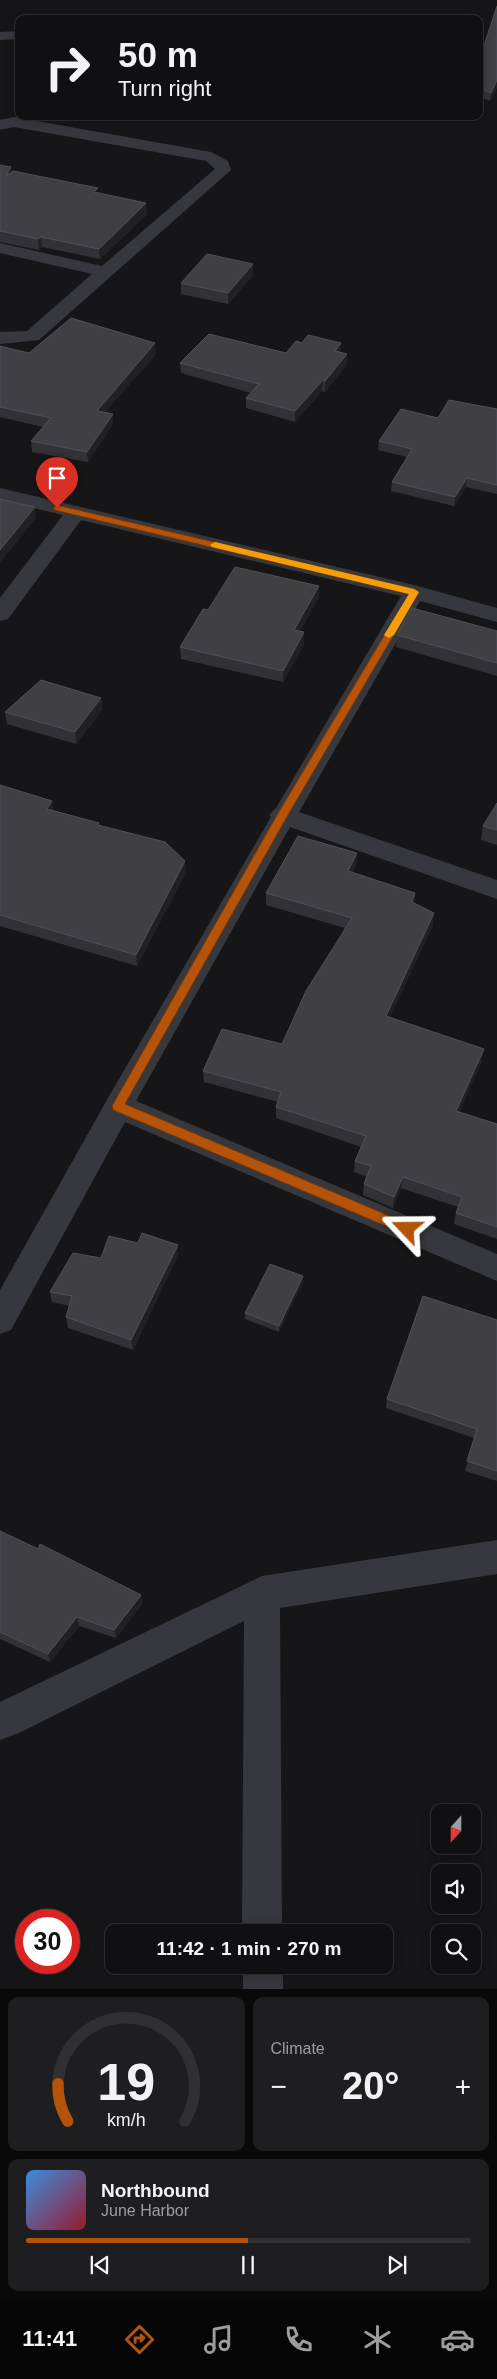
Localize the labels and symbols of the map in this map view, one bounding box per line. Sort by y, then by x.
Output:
pin [36,457,78,508]
position arrow [380,1202,432,1254]
north arrow [431,1804,481,1854]
speed limit sign: 30 [15,1909,80,1974]

